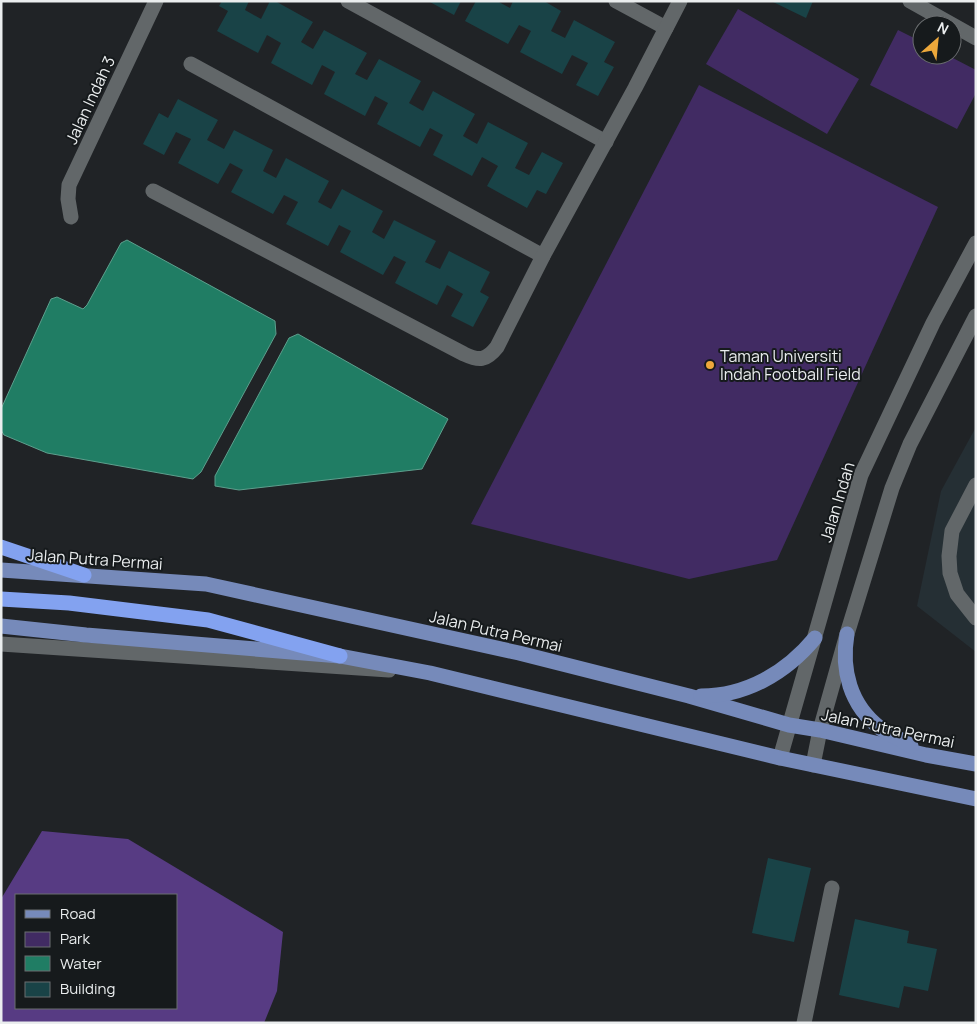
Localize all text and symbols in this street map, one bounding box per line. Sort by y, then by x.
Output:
north arrow [912,15,962,65]
text: N [934,17,952,39]
street label: Jalan Indah 3 [60,52,120,148]
place label: Taman Universiti Indah Football Field [720,345,861,385]
marker: Taman Universiti Indah Football Field [704,359,716,371]
street label: Jalan Indah [814,459,860,545]
street label: Jalan Putra Permai [27,543,163,575]
street label: Jalan Putra Permai [427,605,565,657]
street label: Jalan Putra Permai [819,703,957,753]
legend [15,894,178,1009]
text: Road [60,903,96,924]
text: Park [60,928,90,949]
text: Water [60,953,102,974]
text: Building [60,978,115,999]

